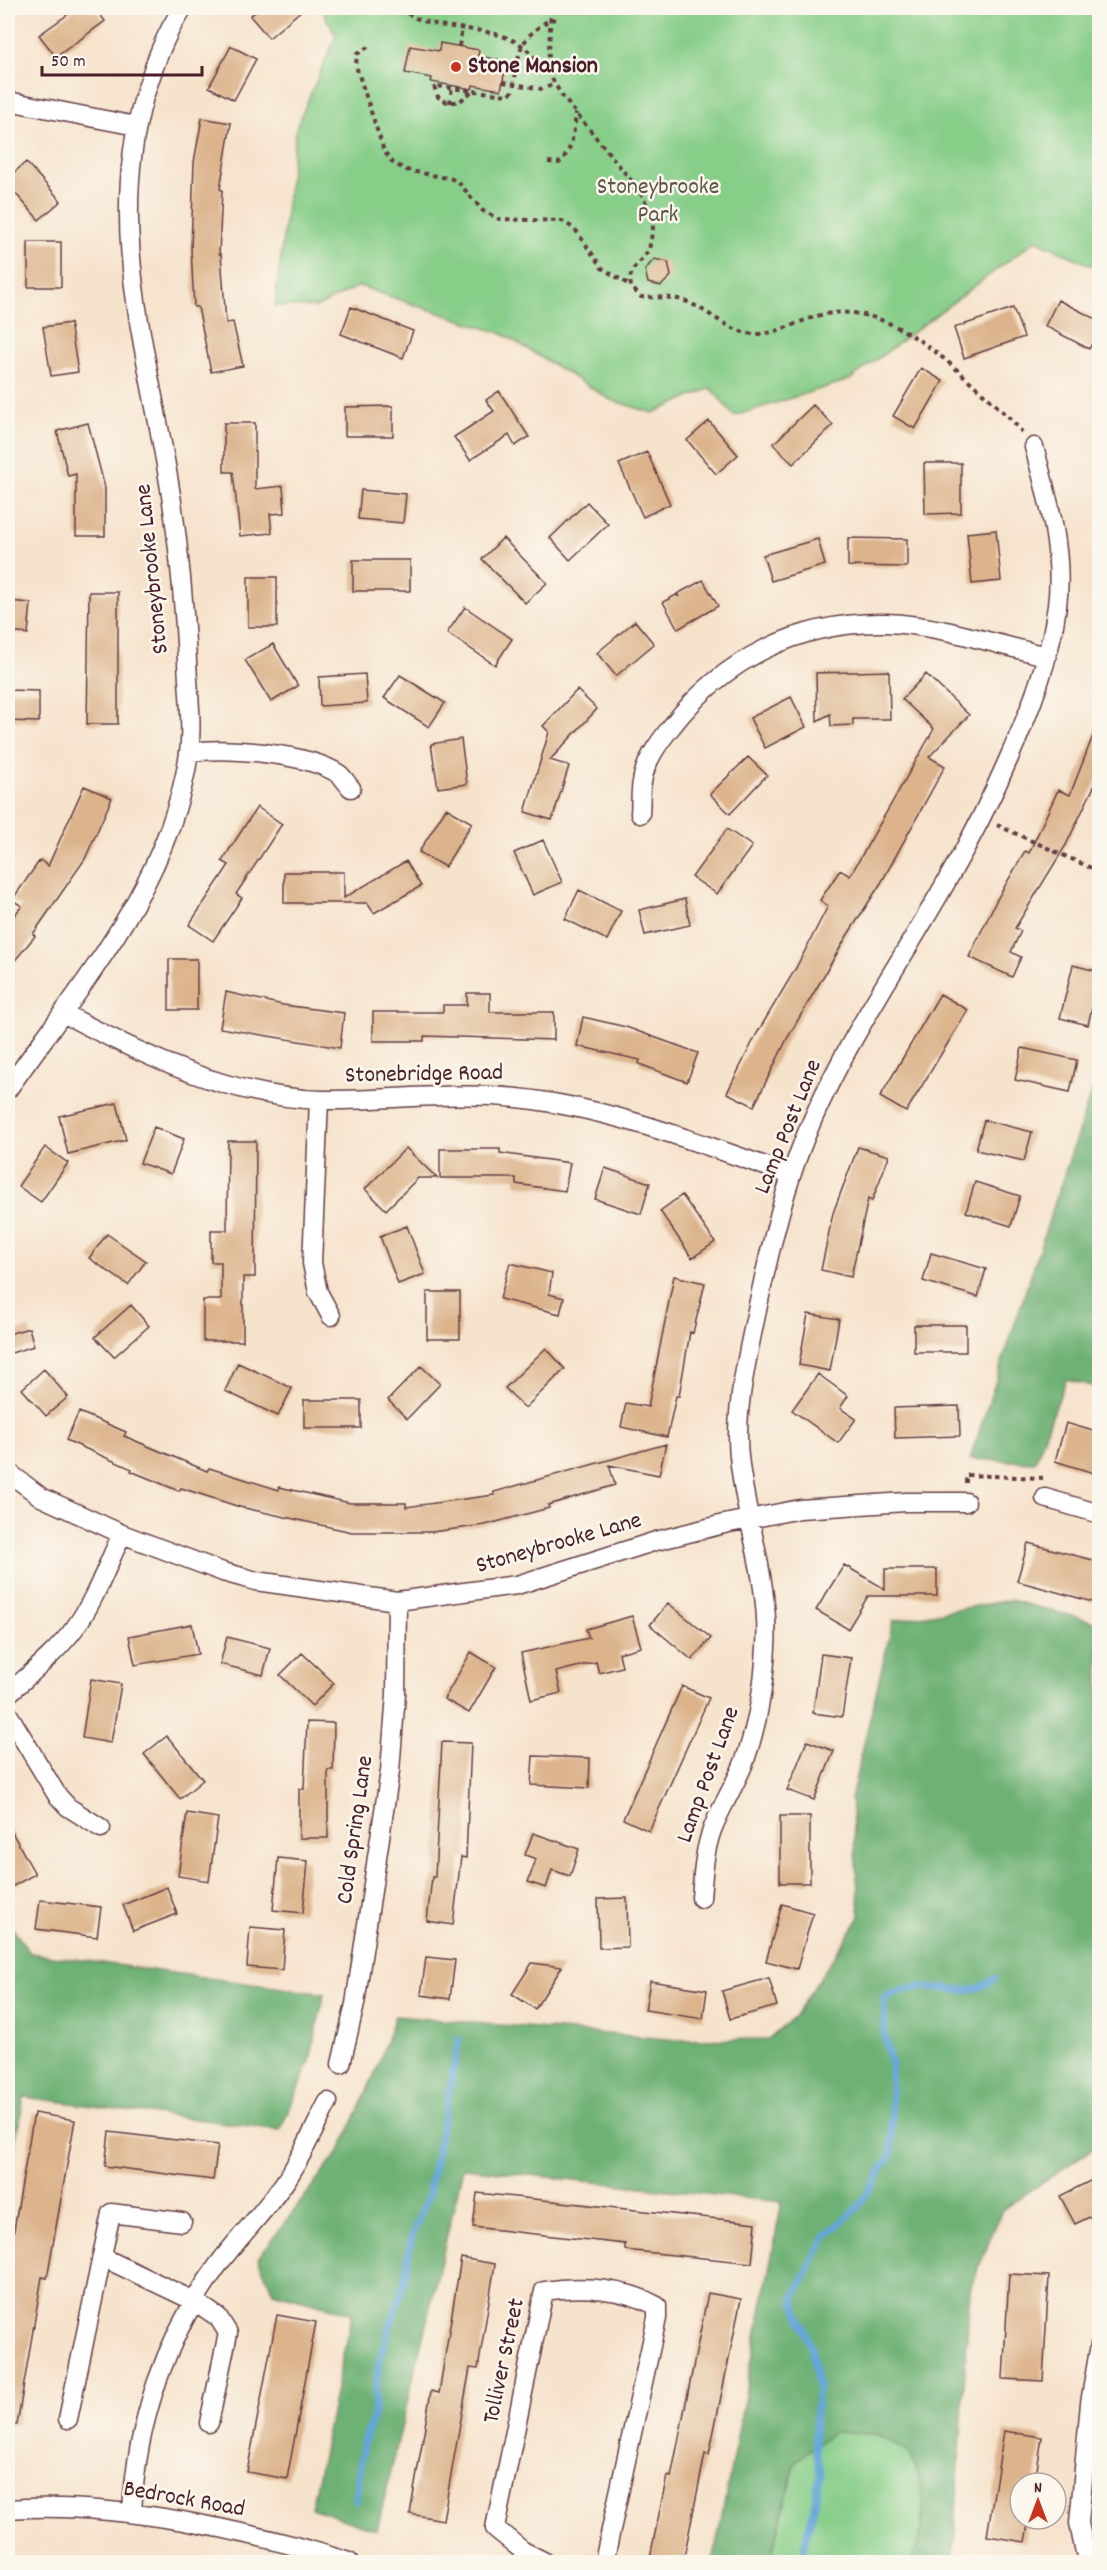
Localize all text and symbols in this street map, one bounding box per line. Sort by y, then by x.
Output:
scale bar [42,39,202,77]
text: 50 m [51,50,86,75]
place label: Stone Mansion [468,50,598,84]
marker: Stone Mansion [449,60,463,74]
park label: Stoneybrooke Park [597,171,719,233]
street label: Stoneybrooke Lane [127,482,179,656]
street label: Lamp Post Lane [746,1054,832,1200]
street label: Stonebridge Road [345,1057,503,1093]
street label: Stoneybrooke Lane [472,1504,646,1584]
street label: Lamp Post Lane [669,1702,749,1848]
street label: Cold Spring Lane [329,1753,383,1907]
street label: Tolliver Street [475,2295,535,2427]
north arrow [1008,2471,1068,2531]
street label: Bedrock Road [121,2473,247,2527]
text: N [1034,2477,1042,2500]

